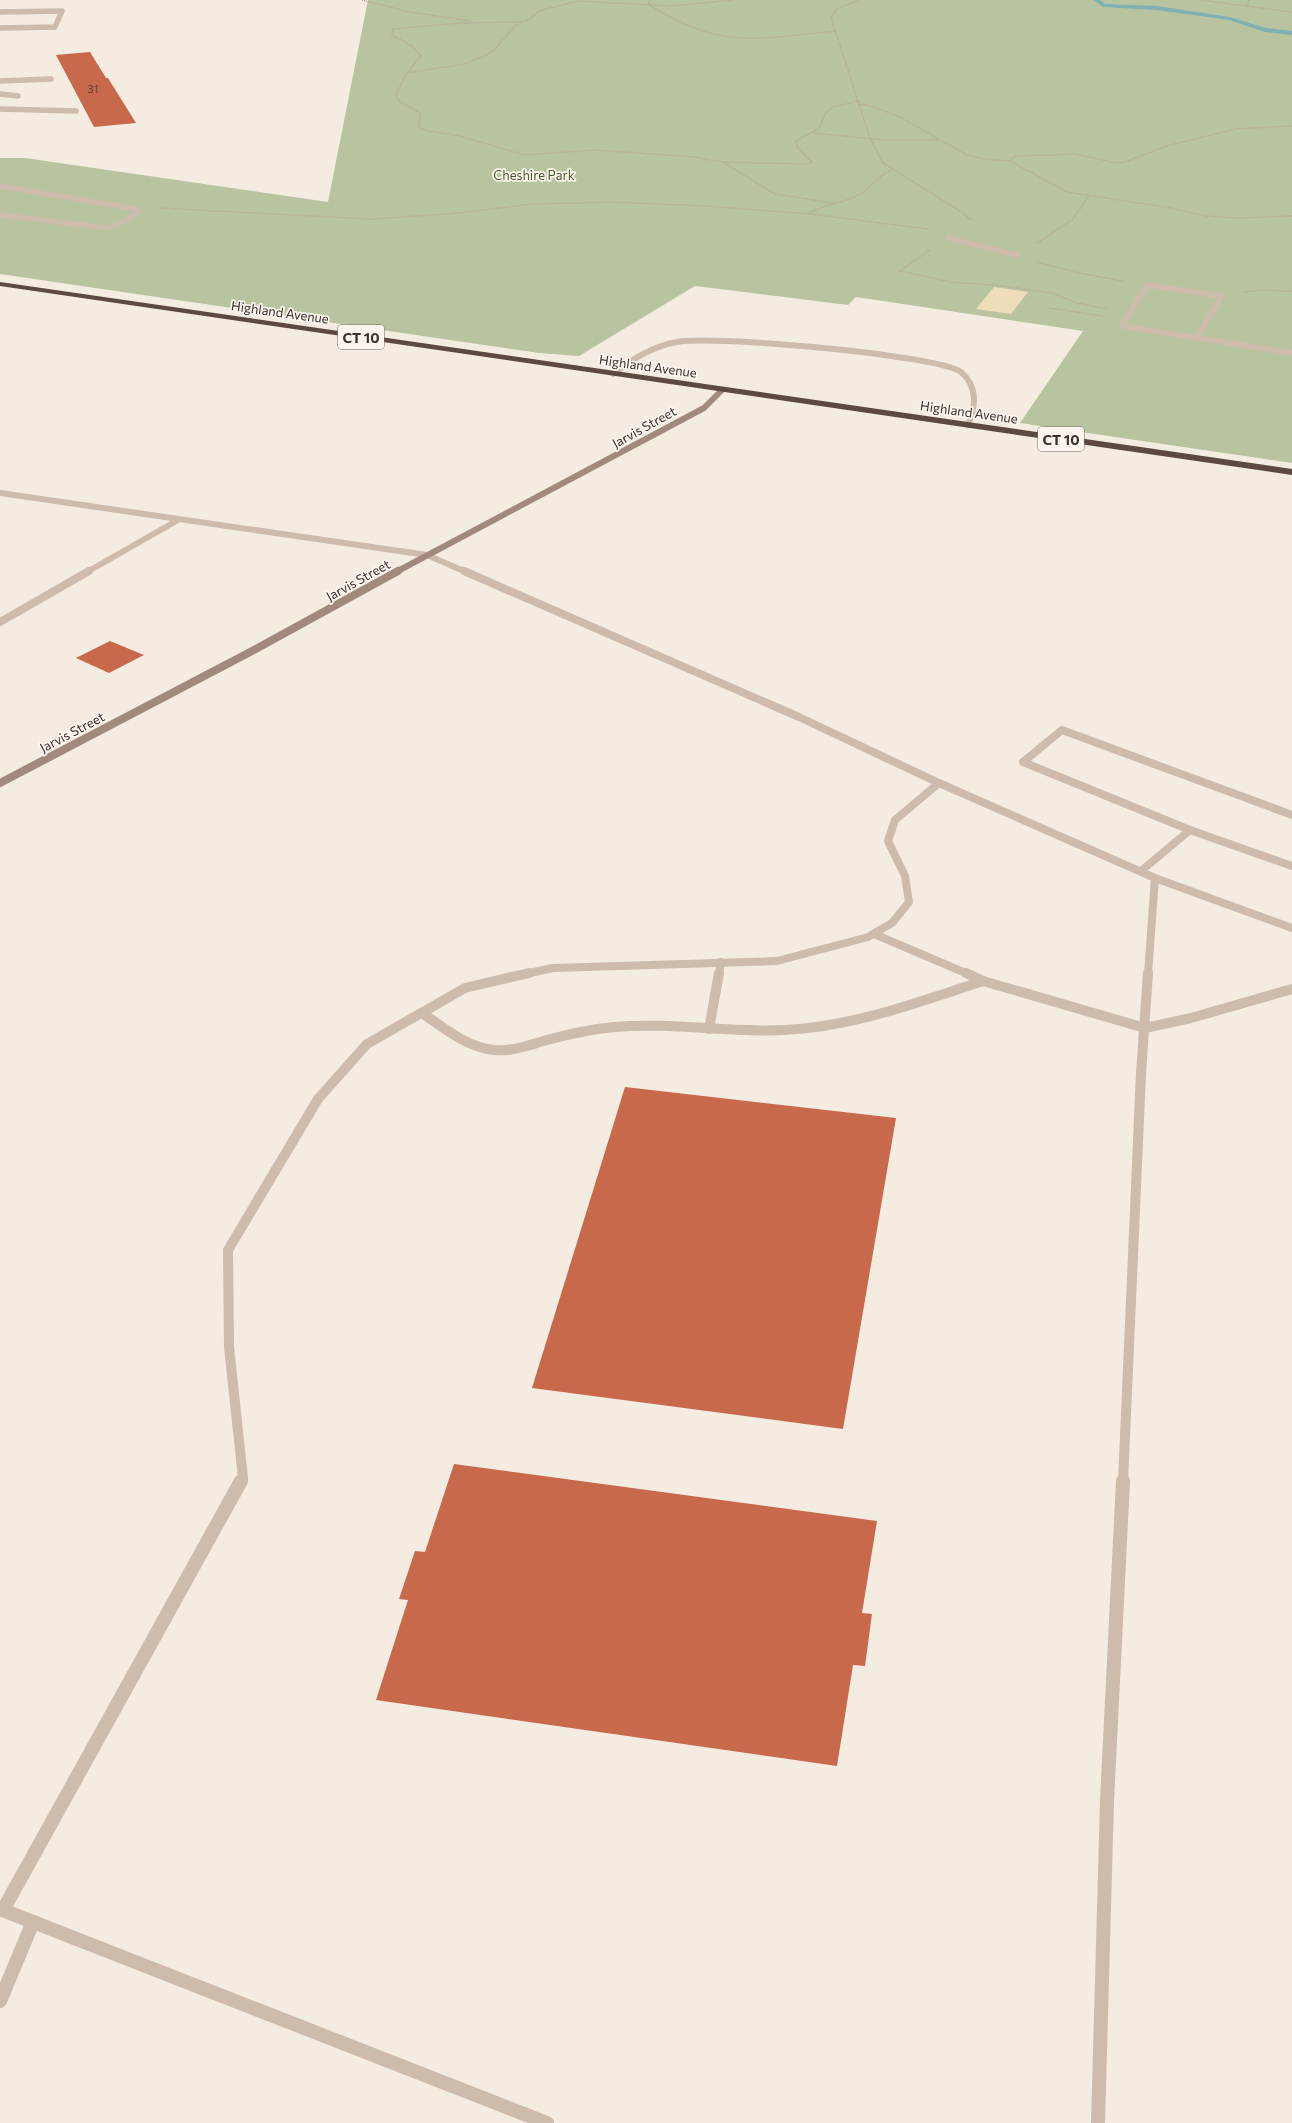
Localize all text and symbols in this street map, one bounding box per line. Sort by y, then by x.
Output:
house number: 31 [88,82,98,95]
park label: Cheshire Park [493,167,575,183]
street label: Highland Avenue [230,297,330,327]
road number: CT 10 [338,325,384,349]
street label: Highland Avenue [598,351,698,381]
street label: Highland Avenue [919,397,1019,427]
street label: Jarvis Street [609,403,679,451]
road number: CT 10 [1038,427,1084,451]
street label: Jarvis Street [323,556,393,604]
street label: Jarvis Street [37,708,107,756]

